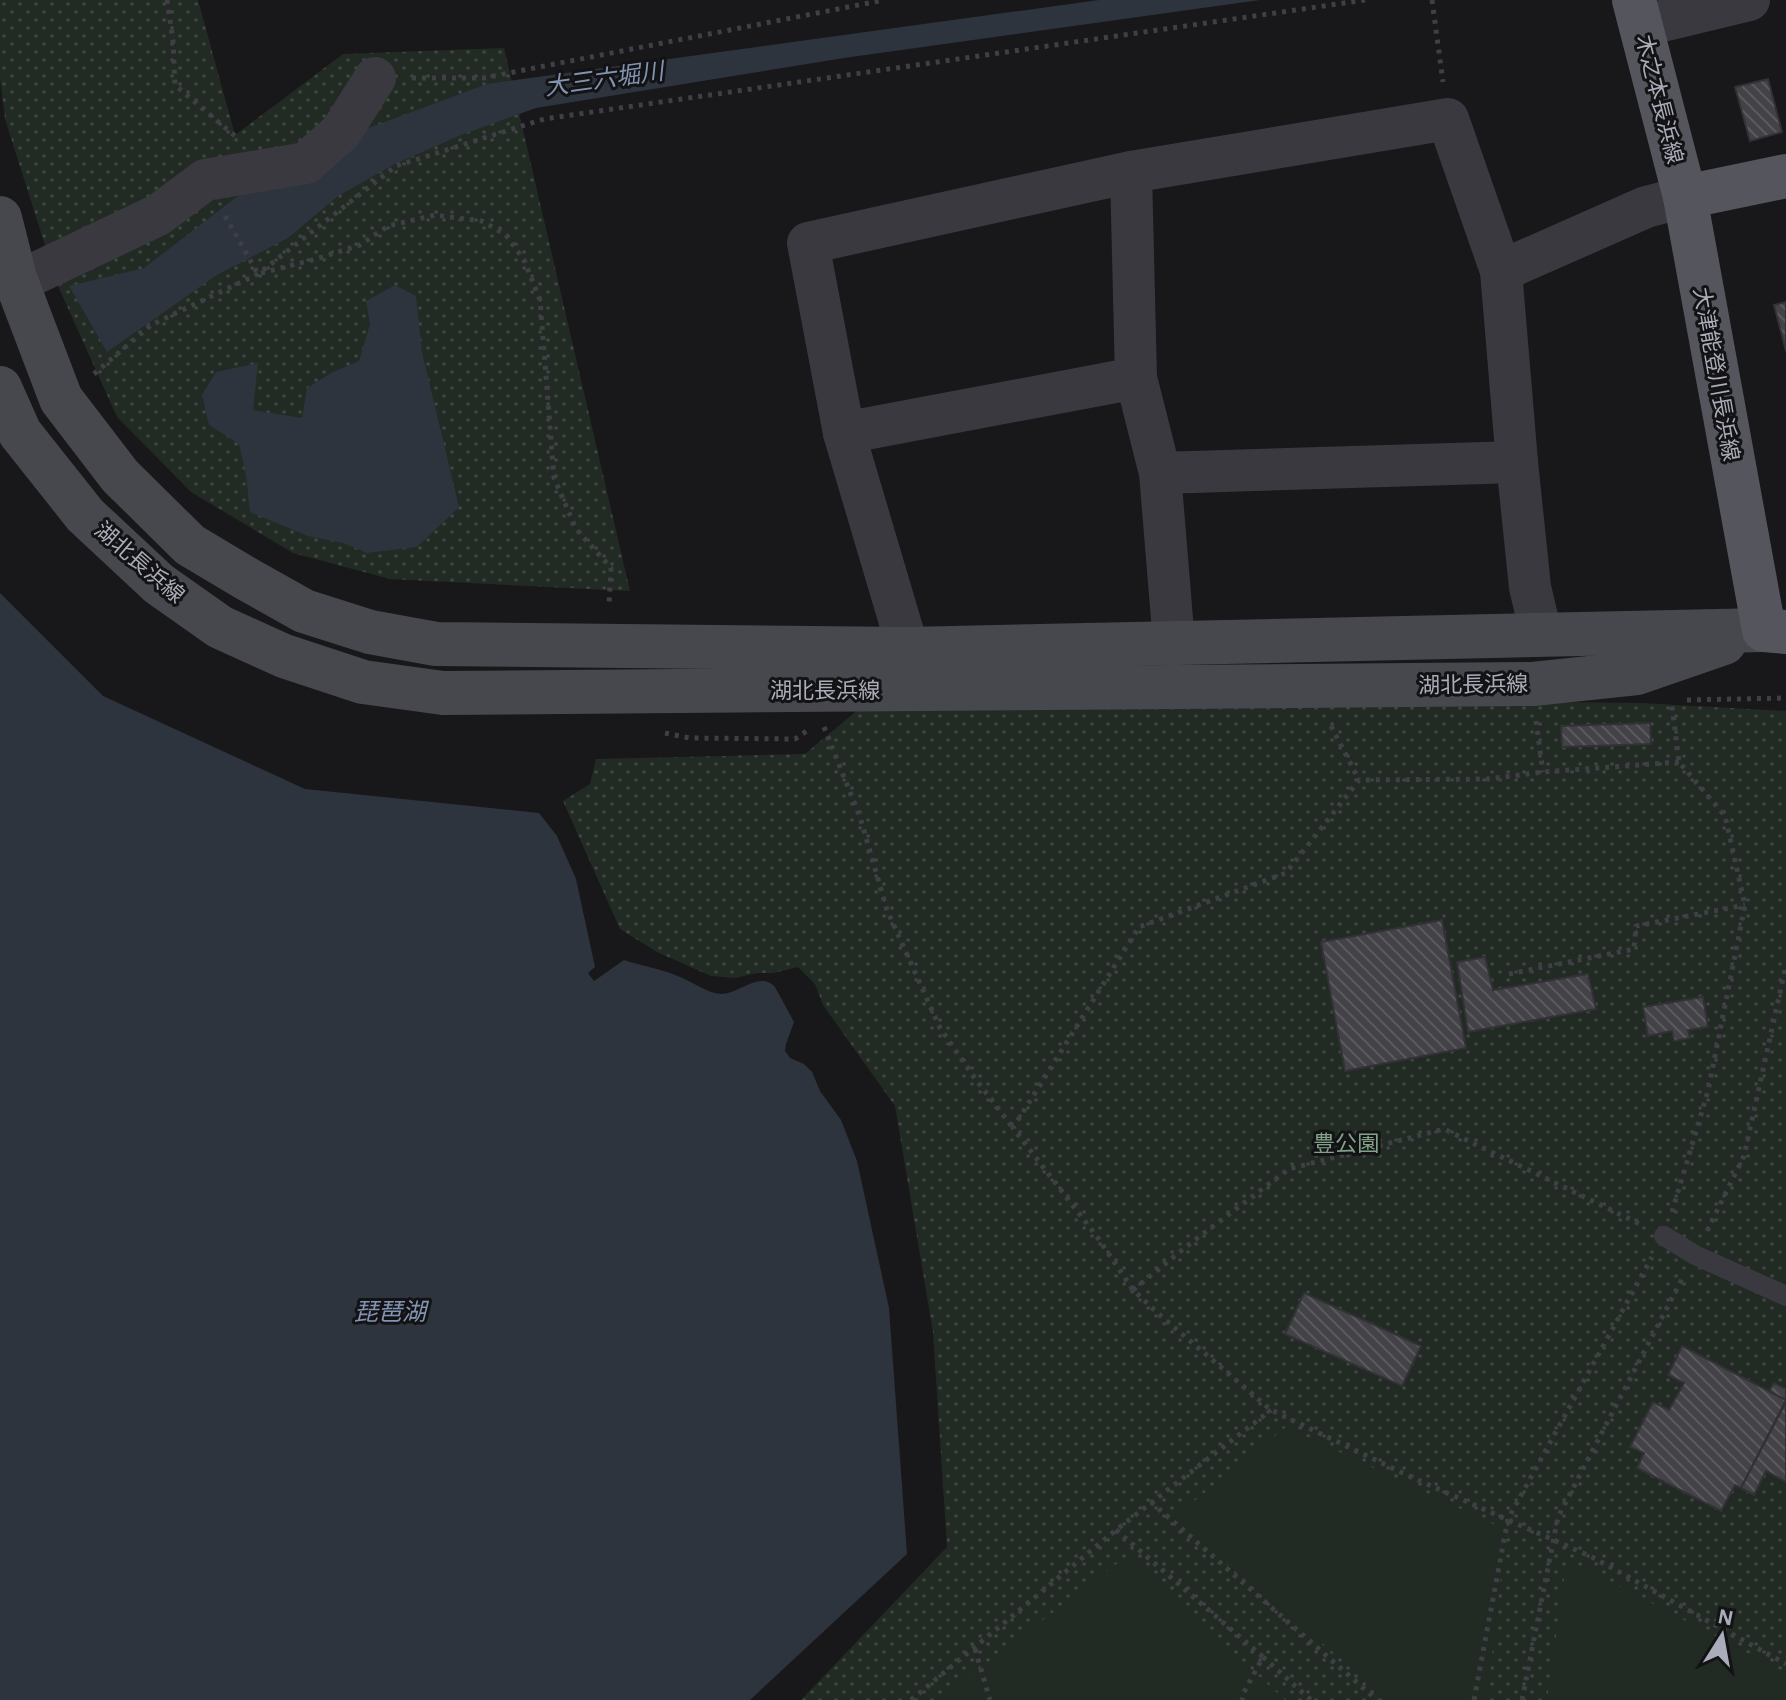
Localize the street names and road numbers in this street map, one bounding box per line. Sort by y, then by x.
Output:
street label: 木之本長浜線 [1632,32,1687,166]
street label: 大津能登川長浜線 [1690,285,1743,463]
street label: 湖北長浜線 [91,518,189,607]
street label: 湖北長浜線 [1418,672,1528,697]
street label: 湖北長浜線 [770,679,880,702]

